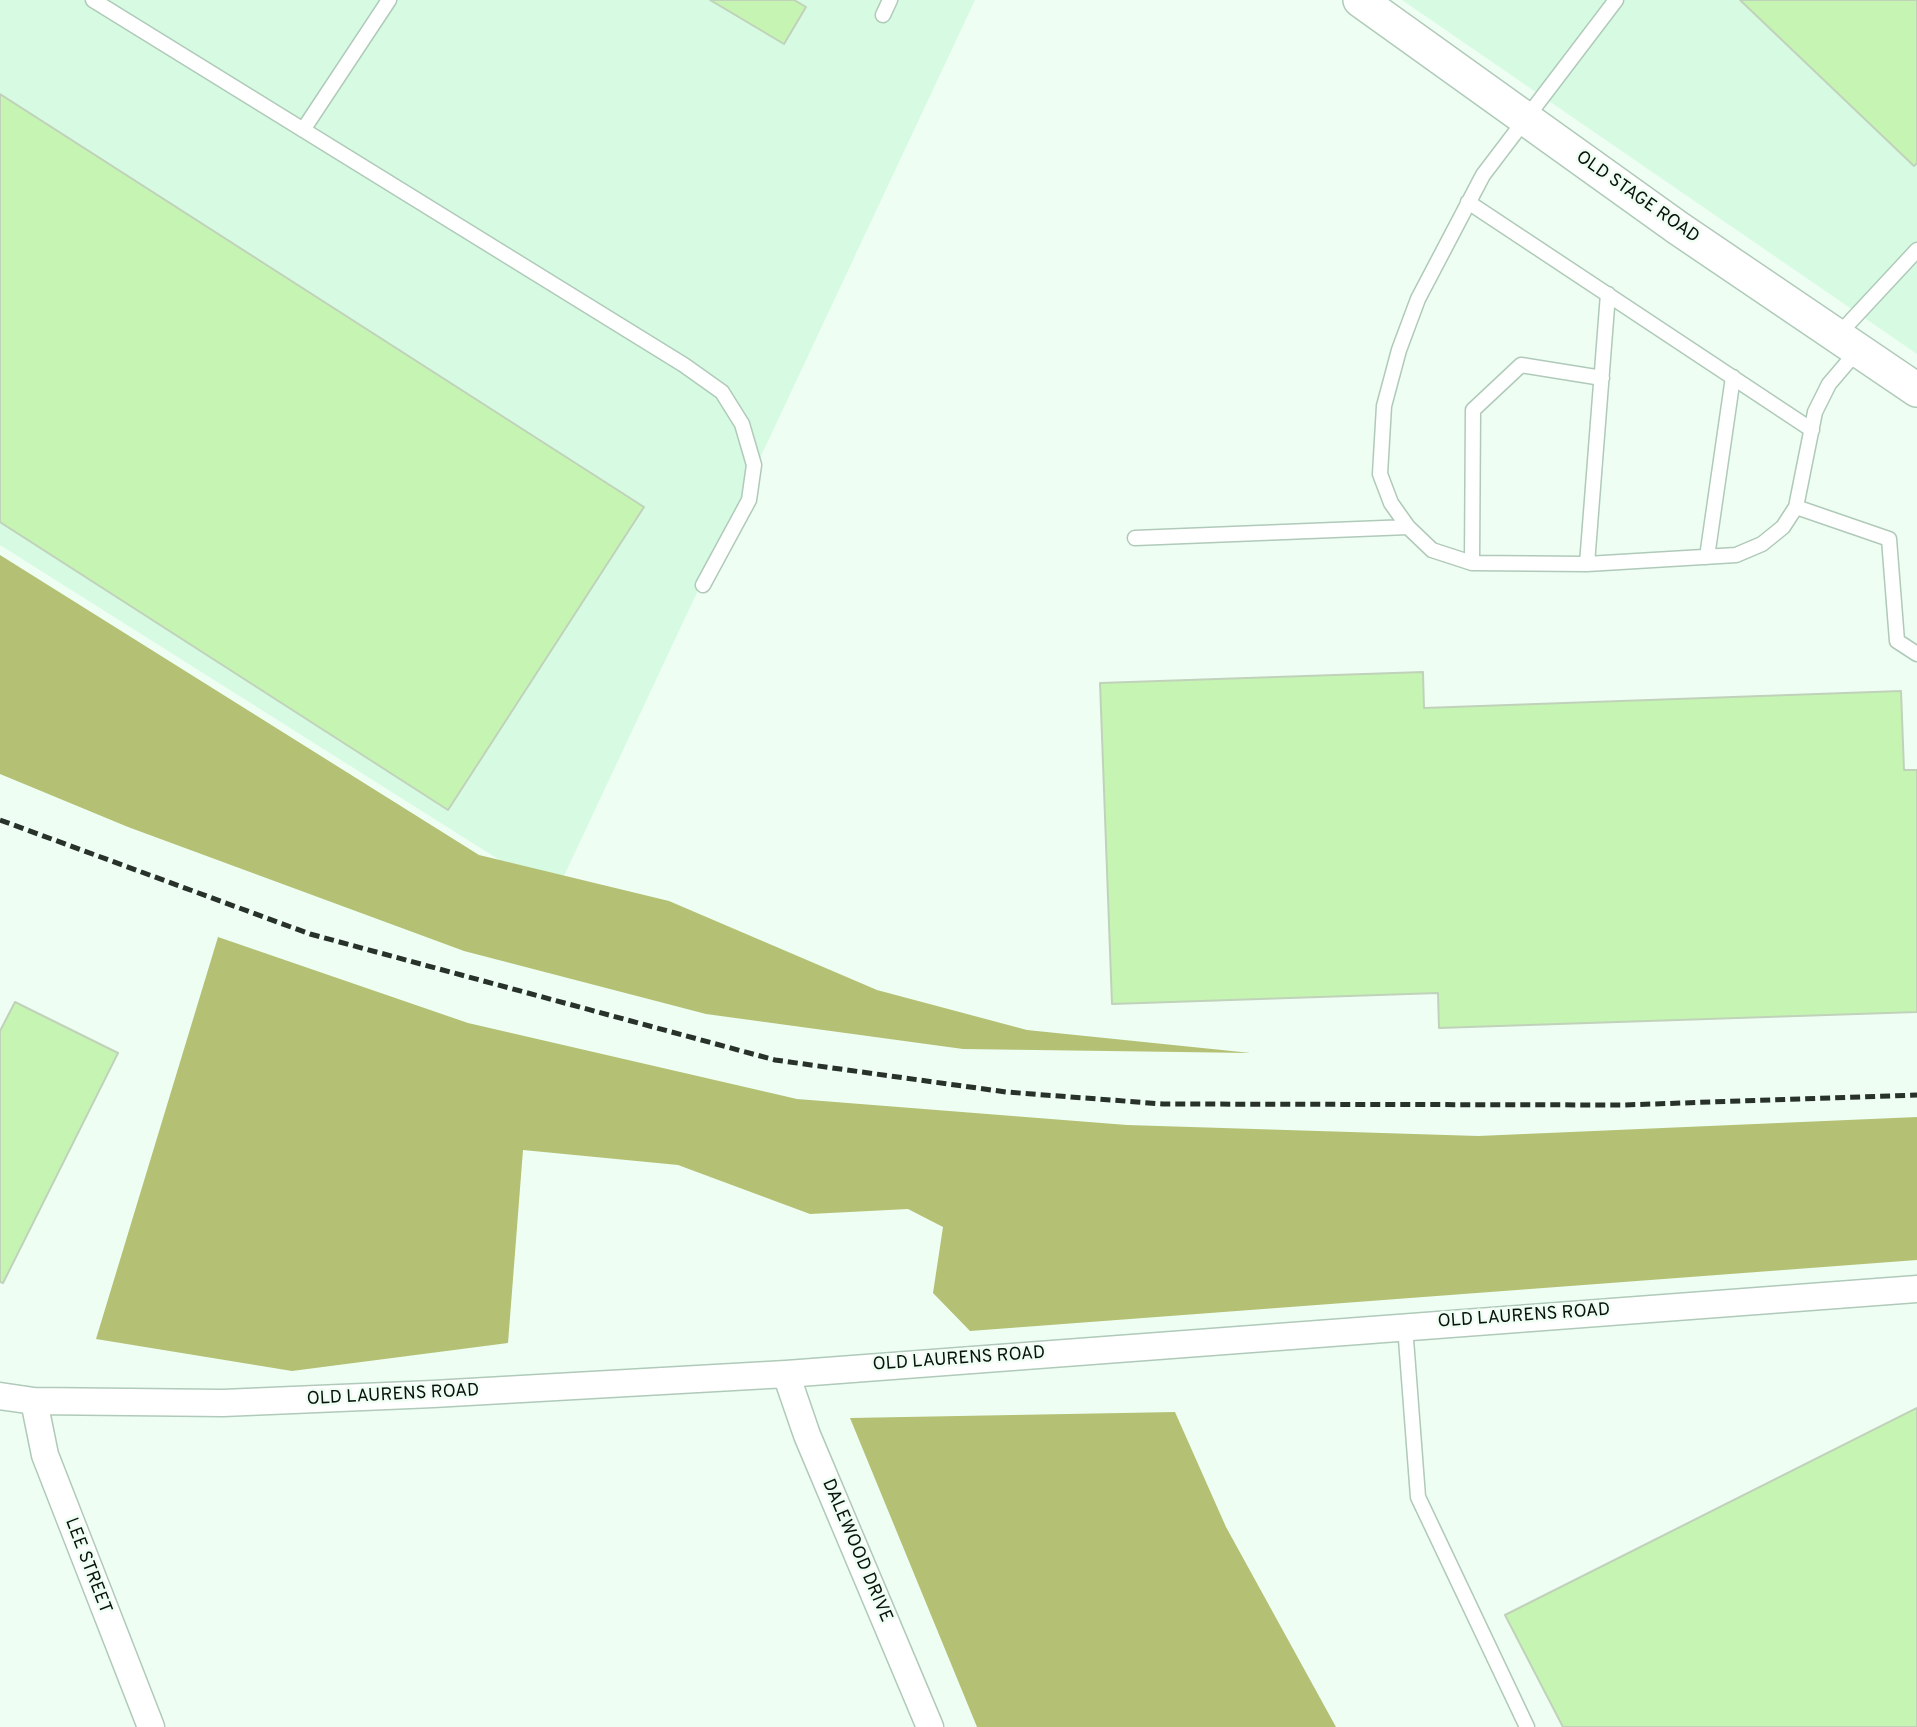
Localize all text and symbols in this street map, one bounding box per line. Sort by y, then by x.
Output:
street label: OLD STAGE ROAD [1571,147,1703,249]
street label: OLD LAURENS ROAD [1437,1300,1611,1334]
street label: OLD LAURENS ROAD [872,1343,1046,1377]
street label: OLD LAURENS ROAD [306,1381,480,1411]
street label: DALEWOOD DRIVE [816,1476,896,1626]
street label: LEE STREET [59,1515,115,1617]

